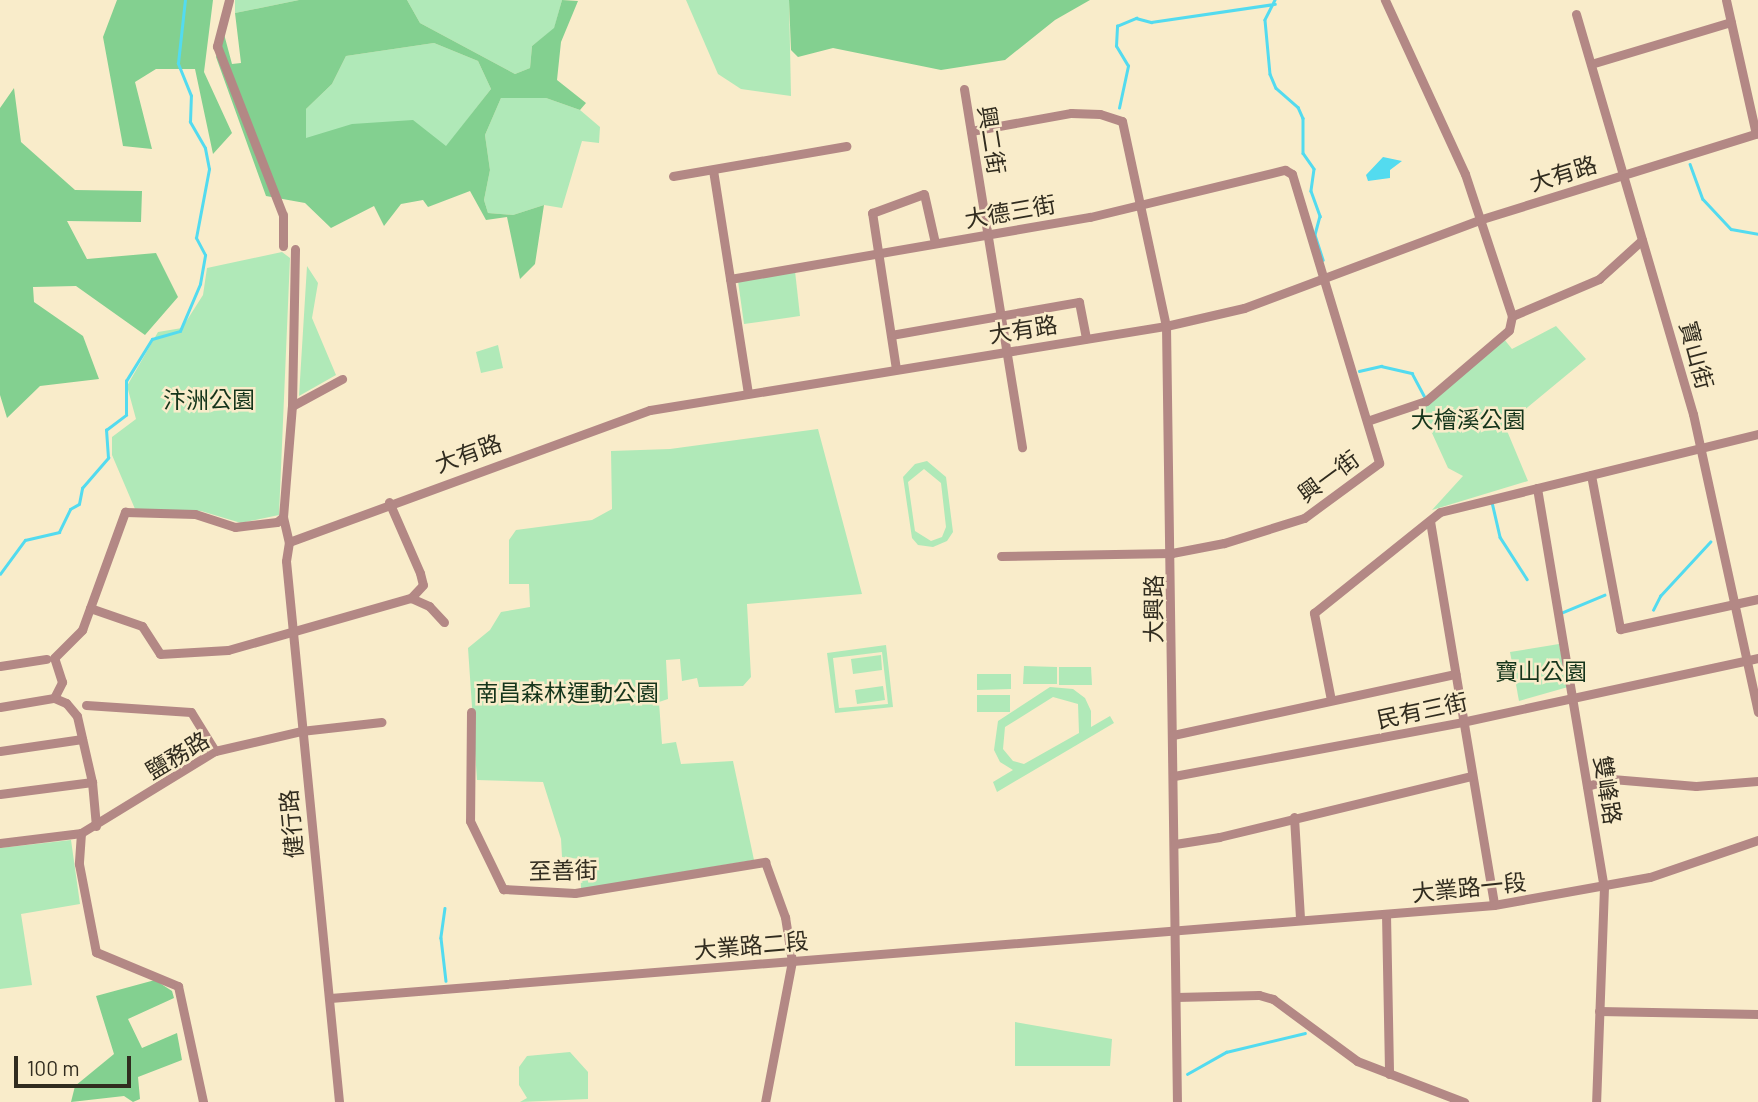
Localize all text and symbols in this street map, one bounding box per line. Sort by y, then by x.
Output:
street label: 興二街 [973,104,1011,176]
street label: 大有路 [1526,150,1600,196]
street label: 大德三街 [962,189,1058,233]
street label: 大有路 [987,310,1059,348]
street label: 寶山街 [1675,318,1719,392]
park label: 汴洲公園 [163,385,255,413]
park label: 大檜溪公園 [1411,405,1525,433]
street label: 大有路 [431,428,505,478]
street label: 興一街 [1292,445,1364,507]
street label: 大興路 [1139,575,1167,643]
park label: 寶山公園 [1495,657,1587,685]
park label: 南昌森林運動公園 [475,678,659,706]
street label: 民有三街 [1374,687,1470,733]
street label: 鹽務路 [140,725,214,785]
street label: 雙峰路 [1589,754,1627,826]
street label: 健行路 [274,788,308,860]
street label: 至善街 [528,856,598,884]
street label: 大業路一段 [1410,867,1528,907]
street label: 大業路二段 [693,926,809,964]
scale bar [18,1042,135,1086]
text: 100 m [27,1055,80,1080]

